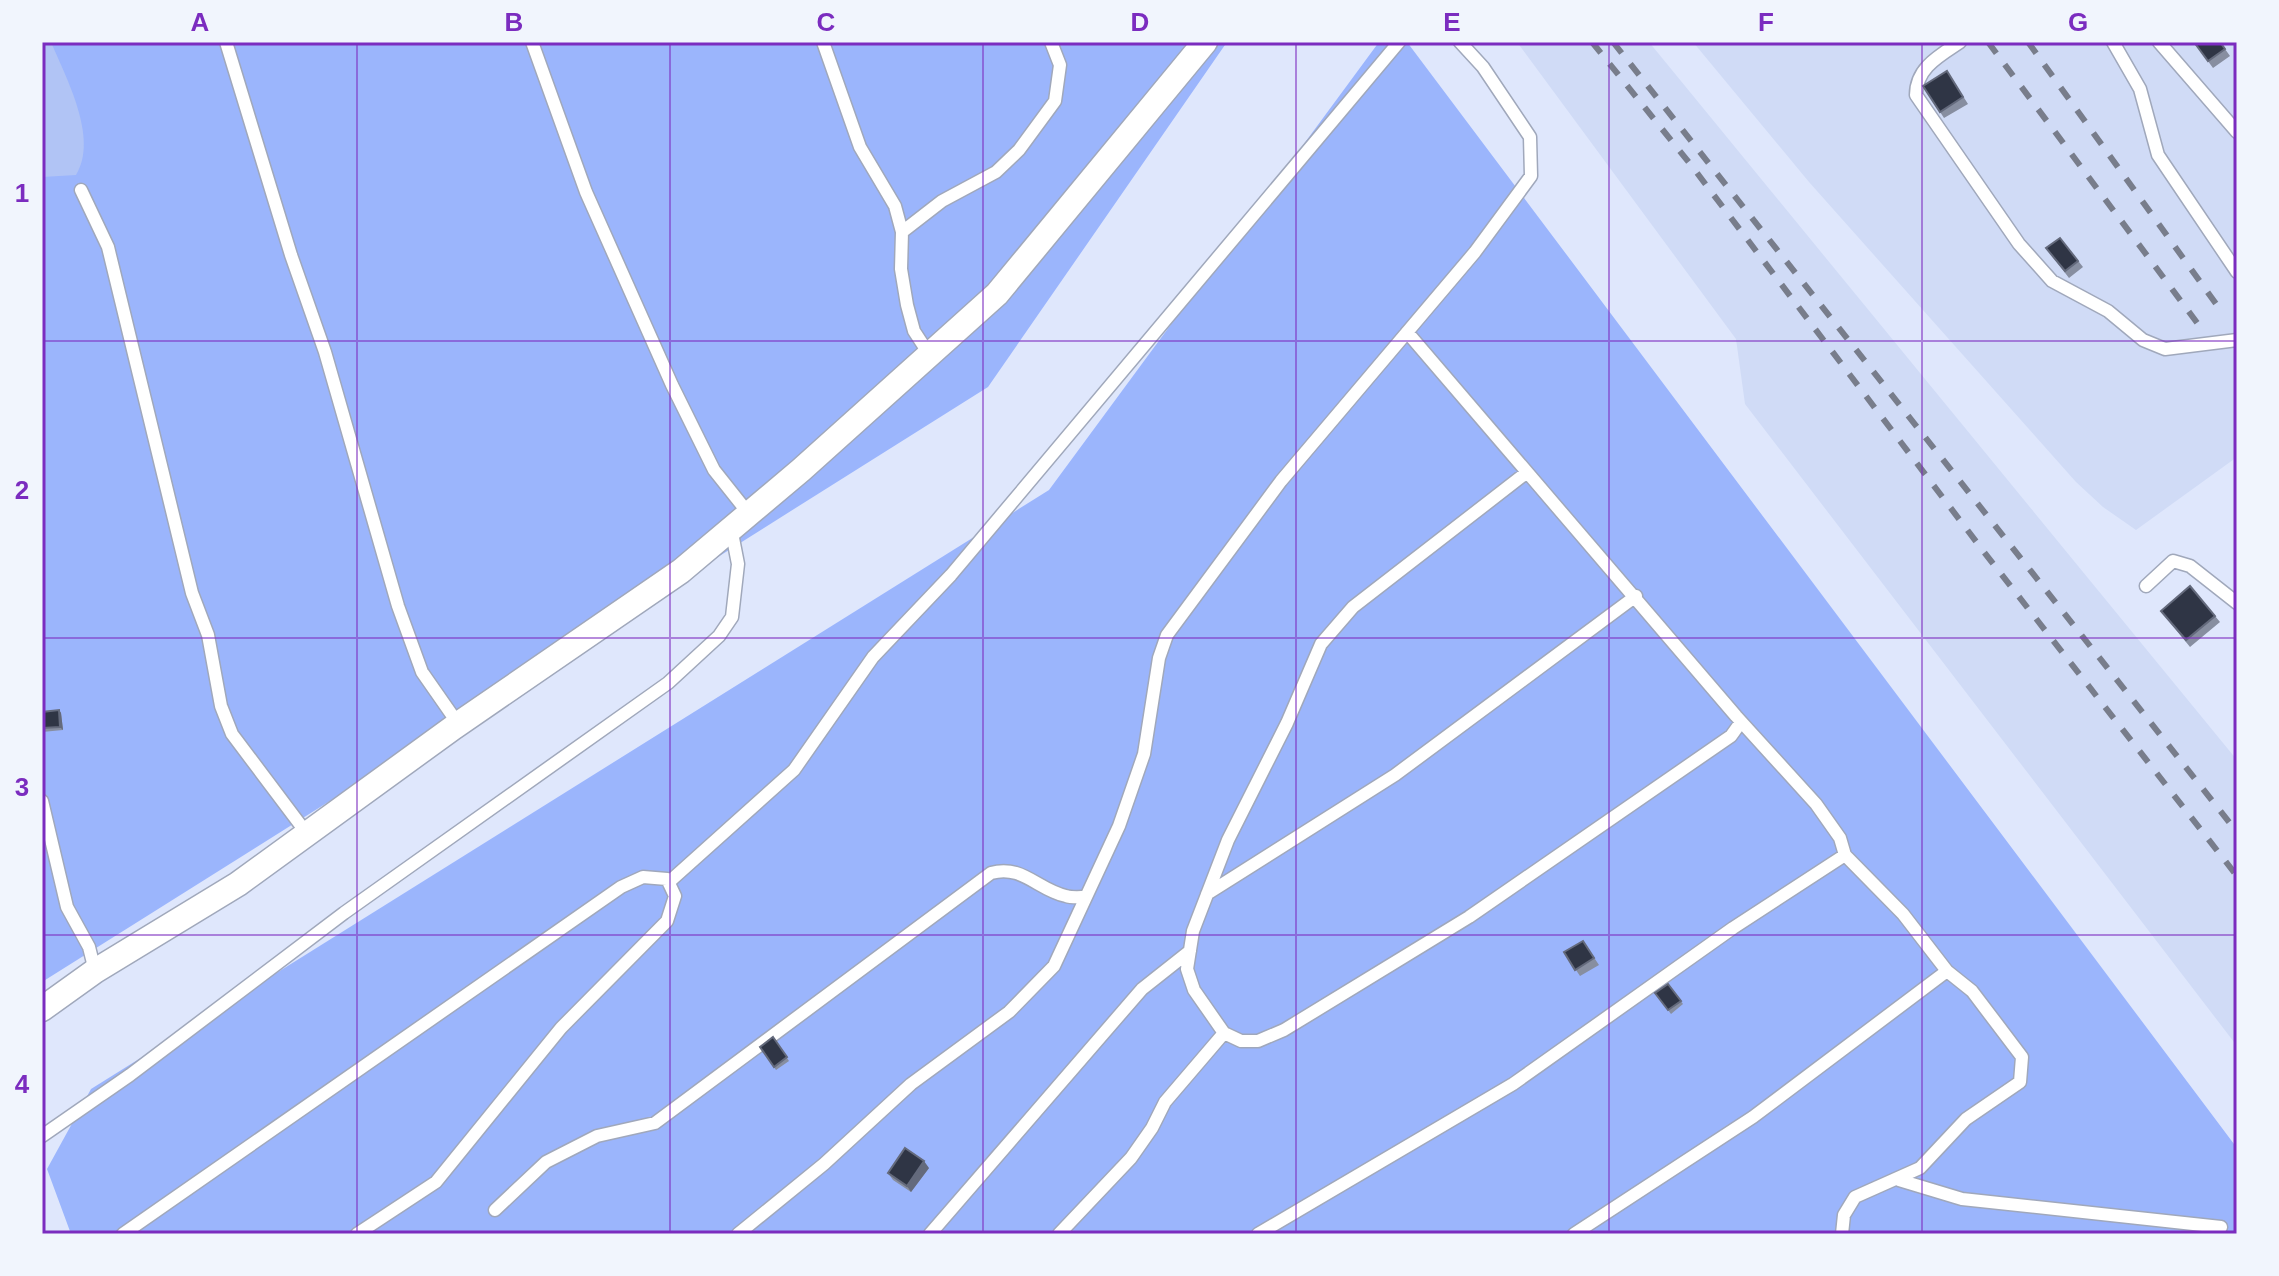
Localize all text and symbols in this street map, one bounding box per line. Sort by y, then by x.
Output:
text: A [191,7,210,37]
text: B [505,7,523,37]
text: C [817,7,836,37]
text: D [1131,7,1149,37]
text: E [1443,7,1461,37]
text: F [1758,7,1774,37]
text: G [2068,7,2088,37]
text: 1 [15,178,29,208]
text: 2 [15,475,29,505]
text: 3 [15,772,29,802]
text: 4 [15,1069,30,1099]

